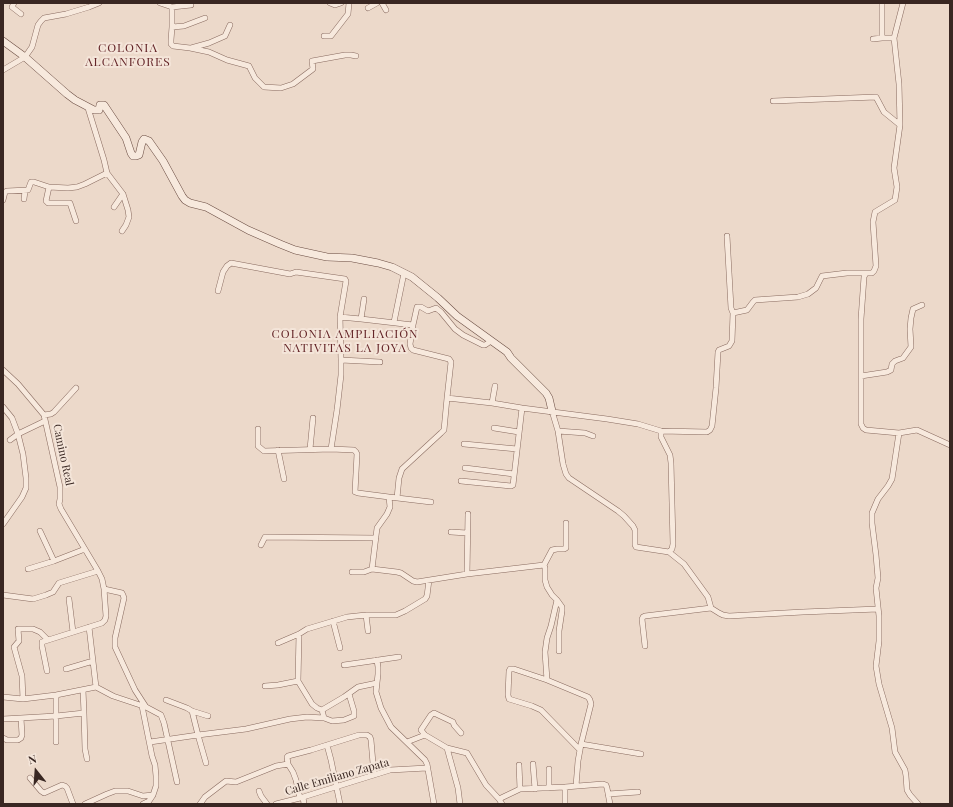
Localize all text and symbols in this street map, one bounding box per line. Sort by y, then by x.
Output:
district label: COLONIA ALCANFORES [85,41,171,69]
district label: COLONIA AMPLIACIÓN NATIVITAS LA JOYA [272,327,418,355]
street label: Camino Real [50,423,76,487]
north arrow [16,751,56,791]
text: N [26,751,38,767]
street label: Calle Emiliano Zapata [283,756,391,798]

